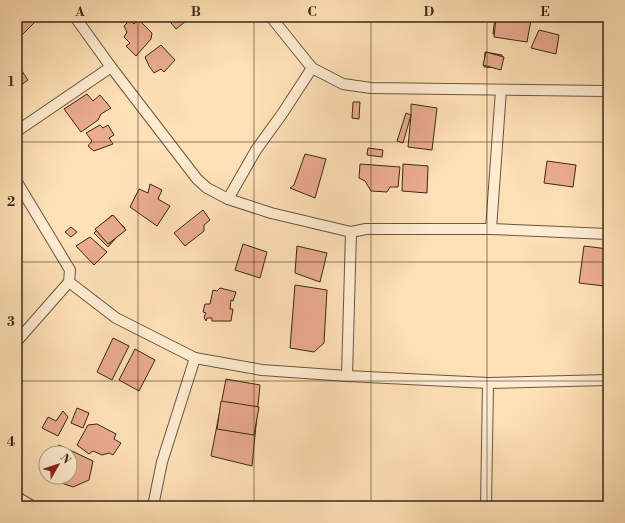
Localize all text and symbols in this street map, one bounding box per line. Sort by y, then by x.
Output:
text: A [74,4,85,20]
text: B [191,4,201,20]
text: C [307,4,317,20]
text: D [424,4,434,20]
text: E [540,4,550,20]
text: 1 [8,74,15,90]
text: 2 [7,194,15,210]
text: 3 [7,314,15,330]
text: 4 [7,434,16,450]
north arrow [38,445,78,485]
text: N [57,452,73,467]

